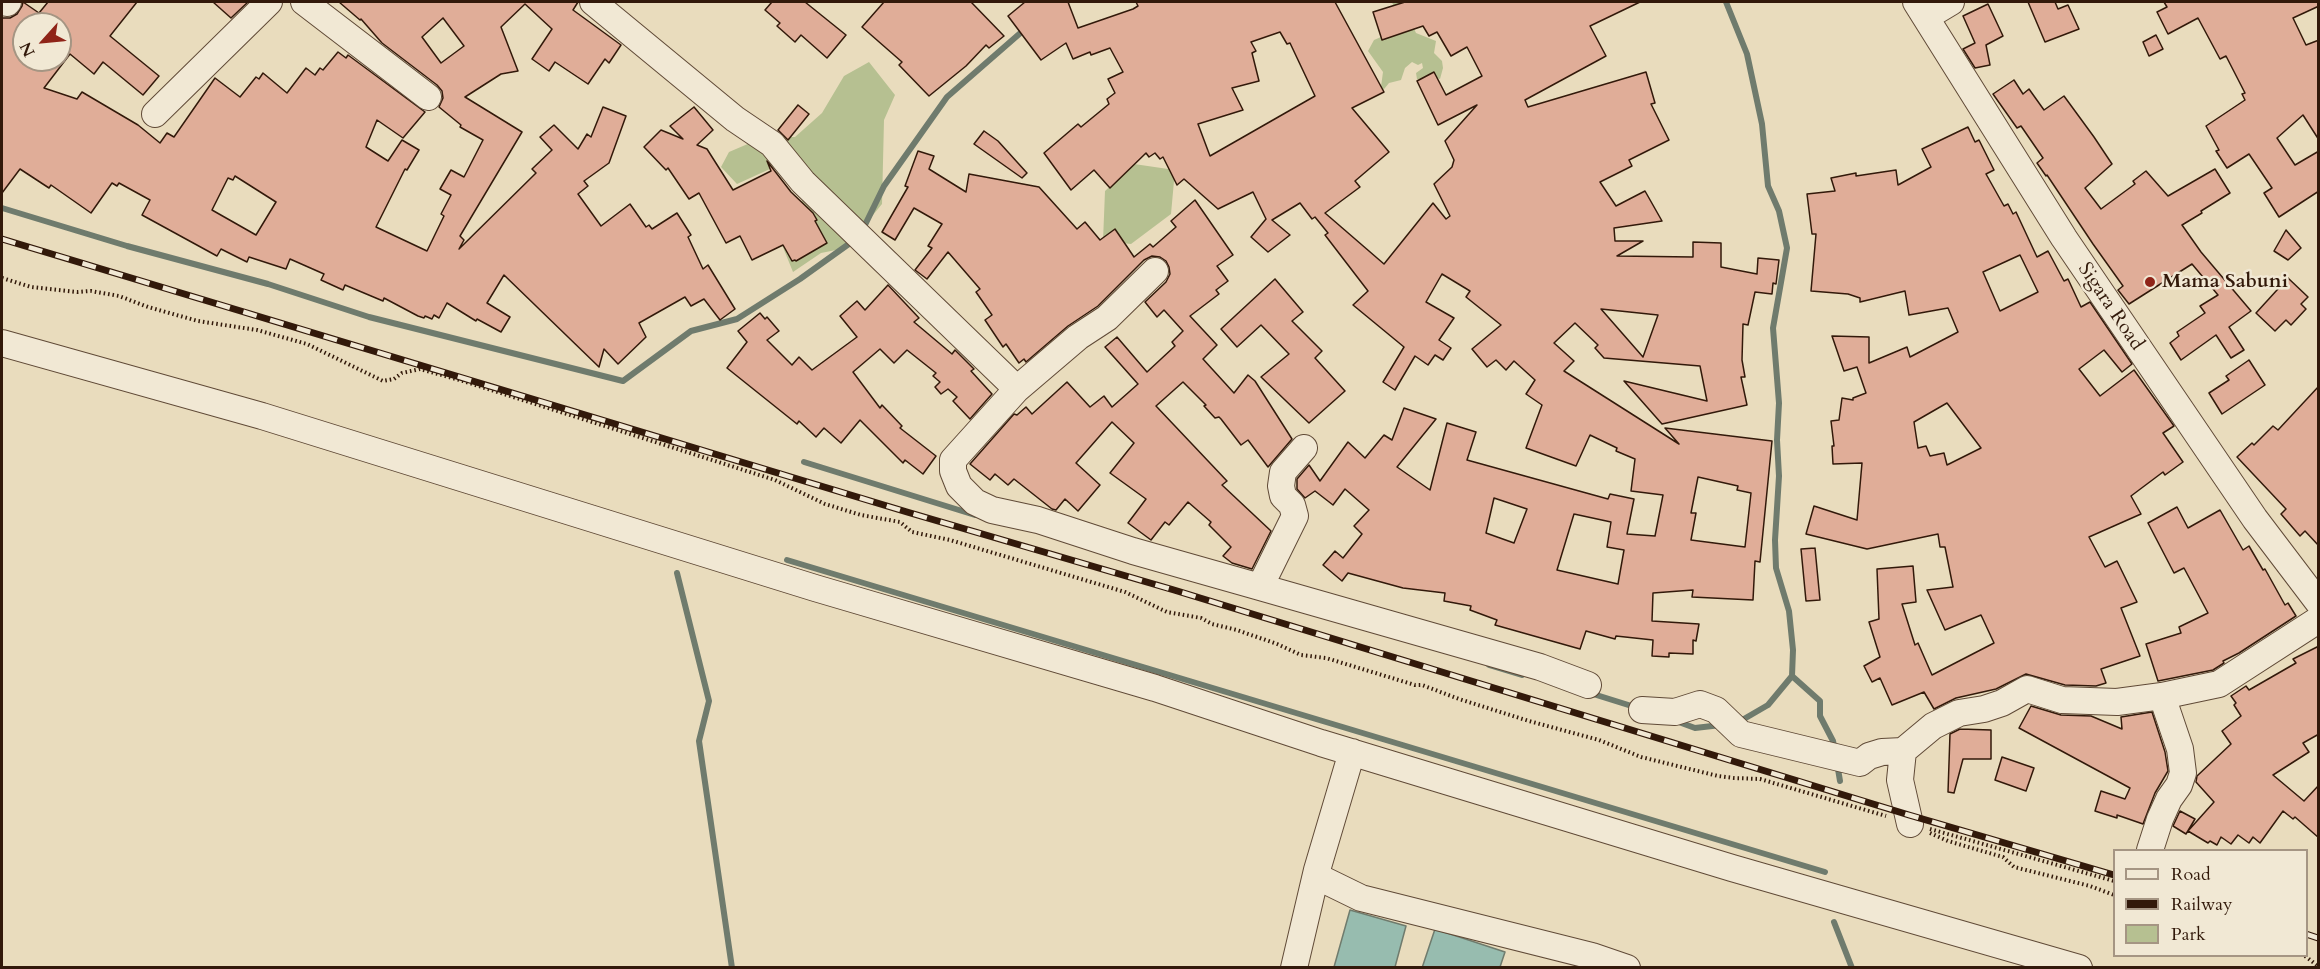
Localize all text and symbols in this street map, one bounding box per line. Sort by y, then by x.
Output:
north arrow [12,12,72,72]
text: N [15,38,41,60]
street label: Sigara Road [2072,259,2148,355]
place label: Mama Sabuni [2162,270,2288,294]
marker: Mama Sabuni [2143,275,2157,289]
legend [2113,849,2308,957]
text: Road [2171,862,2211,887]
text: Railway [2171,892,2233,917]
text: Park [2171,922,2206,947]

